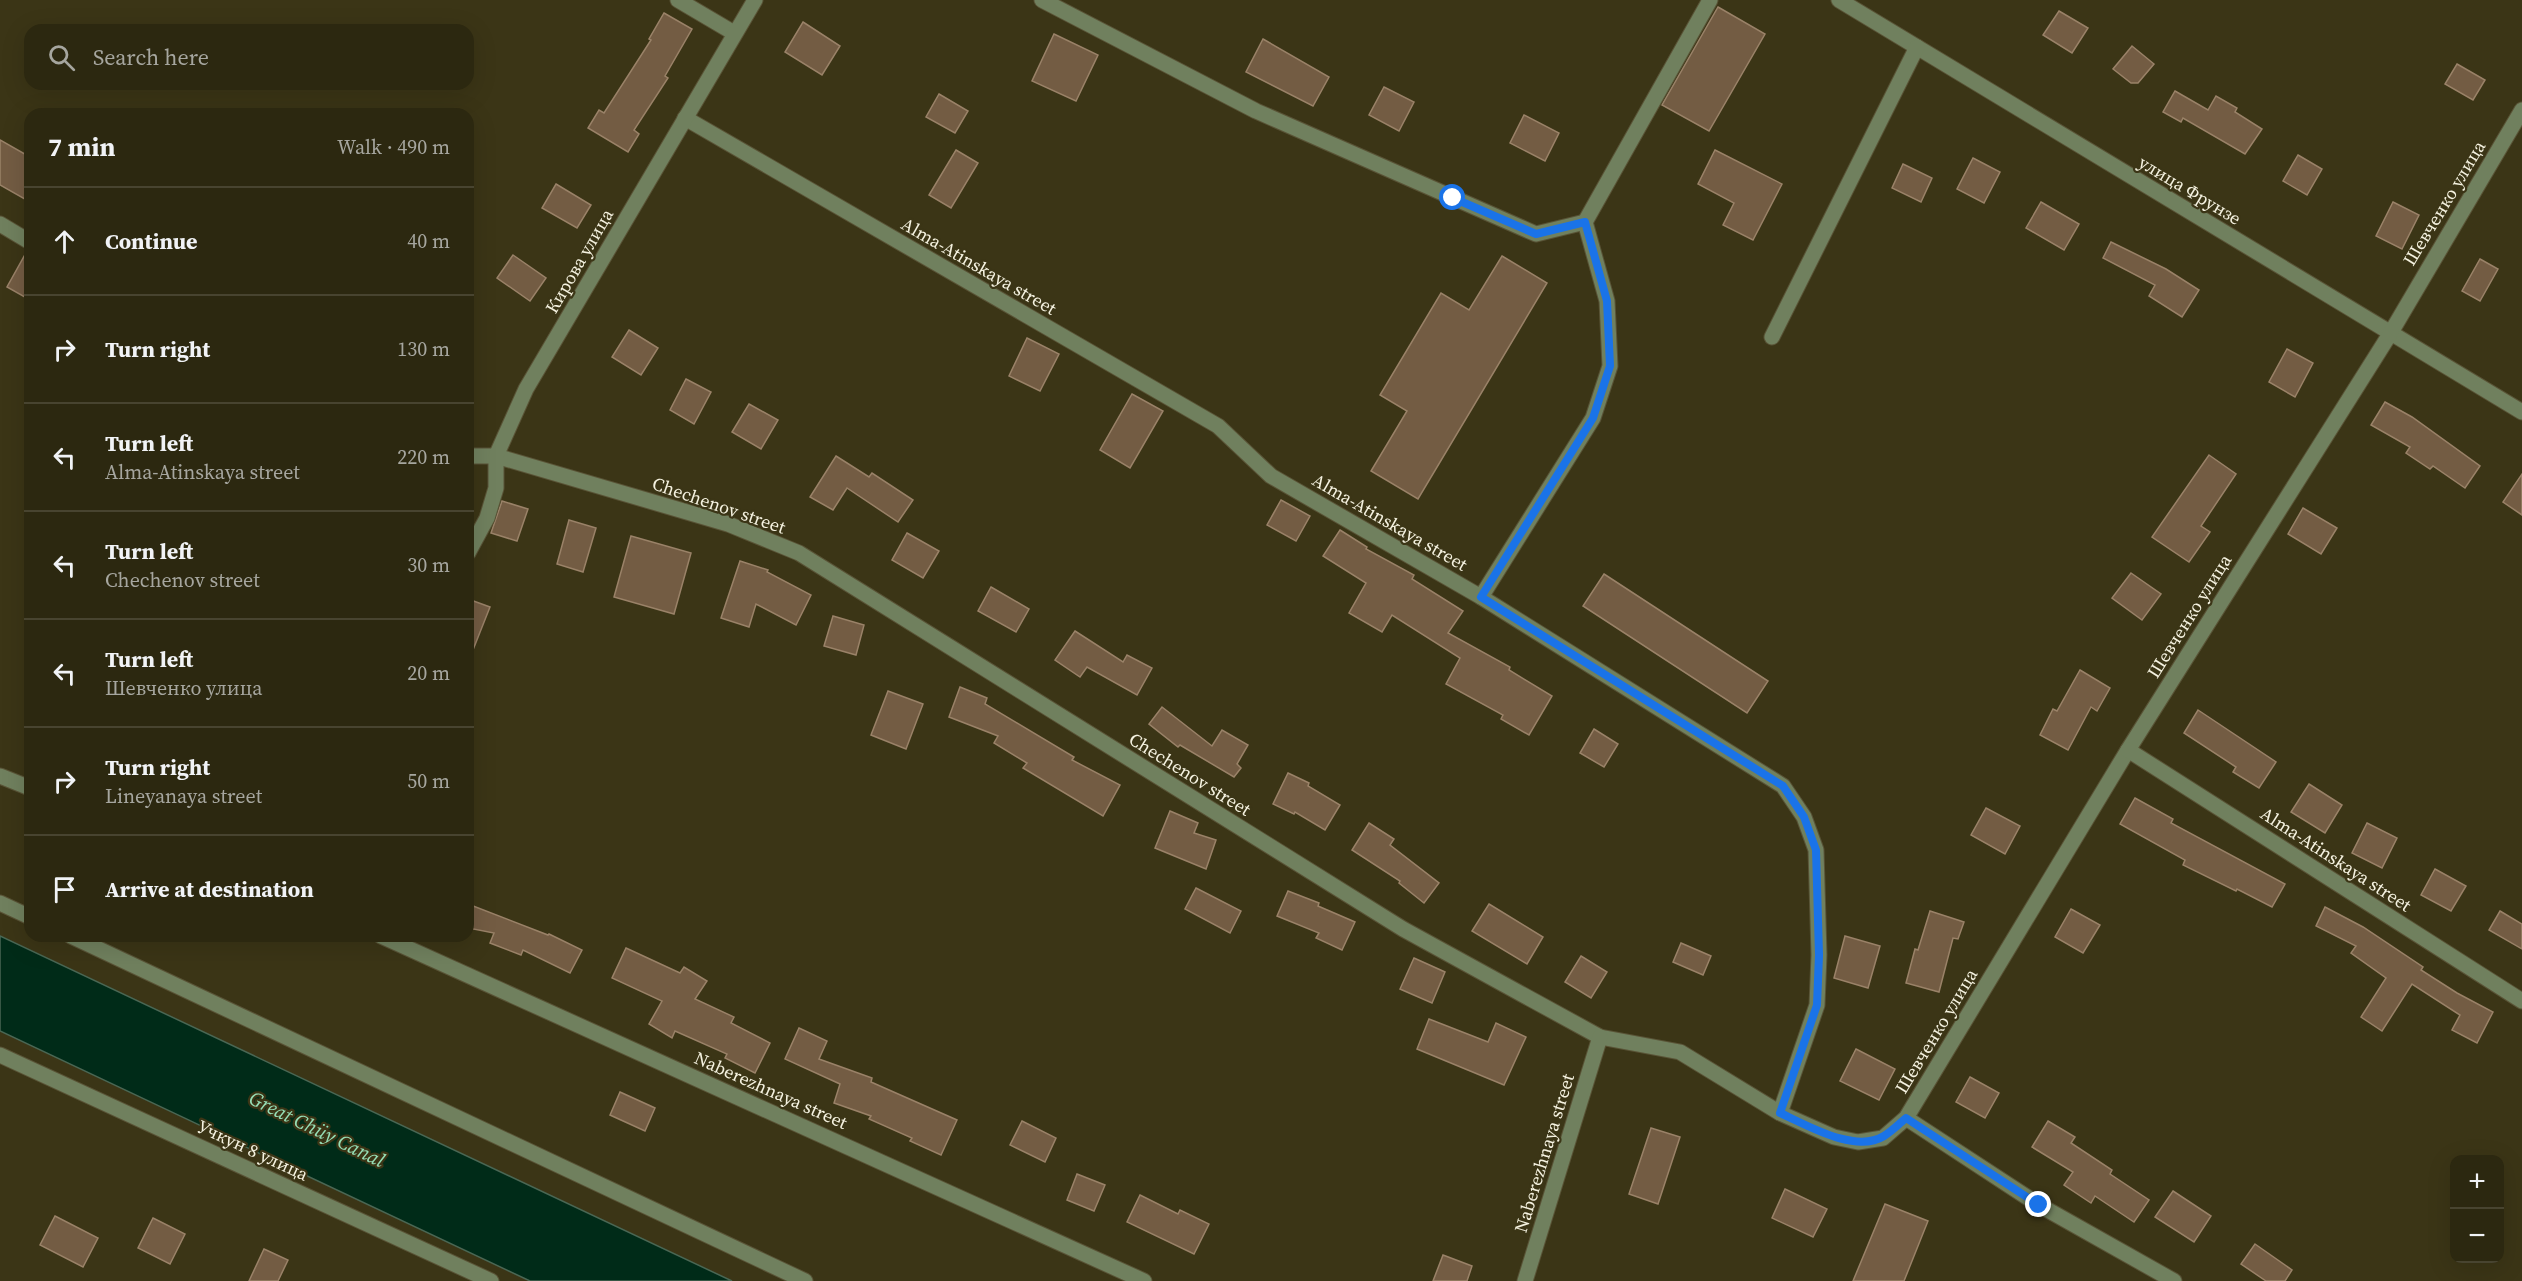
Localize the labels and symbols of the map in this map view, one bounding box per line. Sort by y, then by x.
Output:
street label: Шевченко улица [2397,135,2492,270]
street label: улица Фрунзе [2134,149,2246,231]
route start [1439,184,1465,210]
street label: Кирова улица [539,203,619,318]
street label: Alma-Atinskaya street [897,211,1061,321]
street label: Alma-Atinskaya street [1308,467,1472,577]
street label: Chechenov street [649,471,789,540]
street label: Шевченко улица [2141,549,2238,683]
street label: Chechenov street [1124,726,1256,822]
street label: Alma-Atinskaya street [2256,801,2416,917]
street label: Шевченко улица [1889,963,1984,1098]
street label: Naberezhnaya street [691,1045,852,1135]
street label: Naberezhnaya street [1508,1070,1580,1235]
water label: Great Chüy Canal [244,1084,390,1174]
street label: Учкун 8 улица [194,1113,313,1187]
route end [2025,1191,2051,1217]

